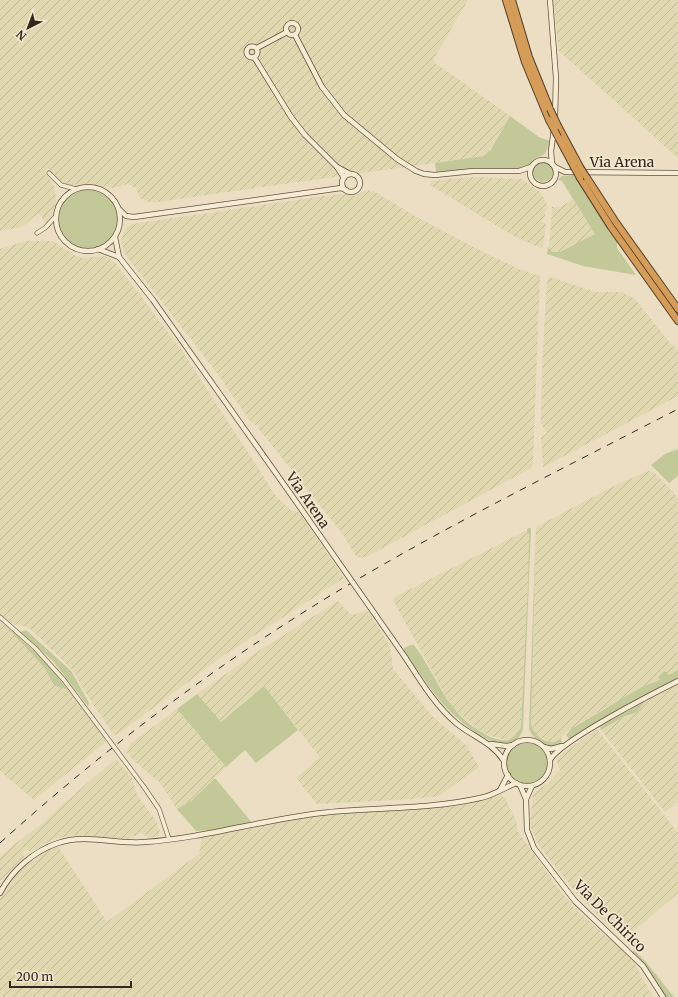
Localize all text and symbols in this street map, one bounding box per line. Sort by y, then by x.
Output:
north arrow [8,8,48,48]
text: N [13,27,29,44]
street label: Via Arena [589,153,655,171]
street label: Via Arena [282,468,334,532]
street label: Via De Chirico [569,875,650,956]
scale bar [10,963,131,989]
text: 200 m [16,969,53,984]

